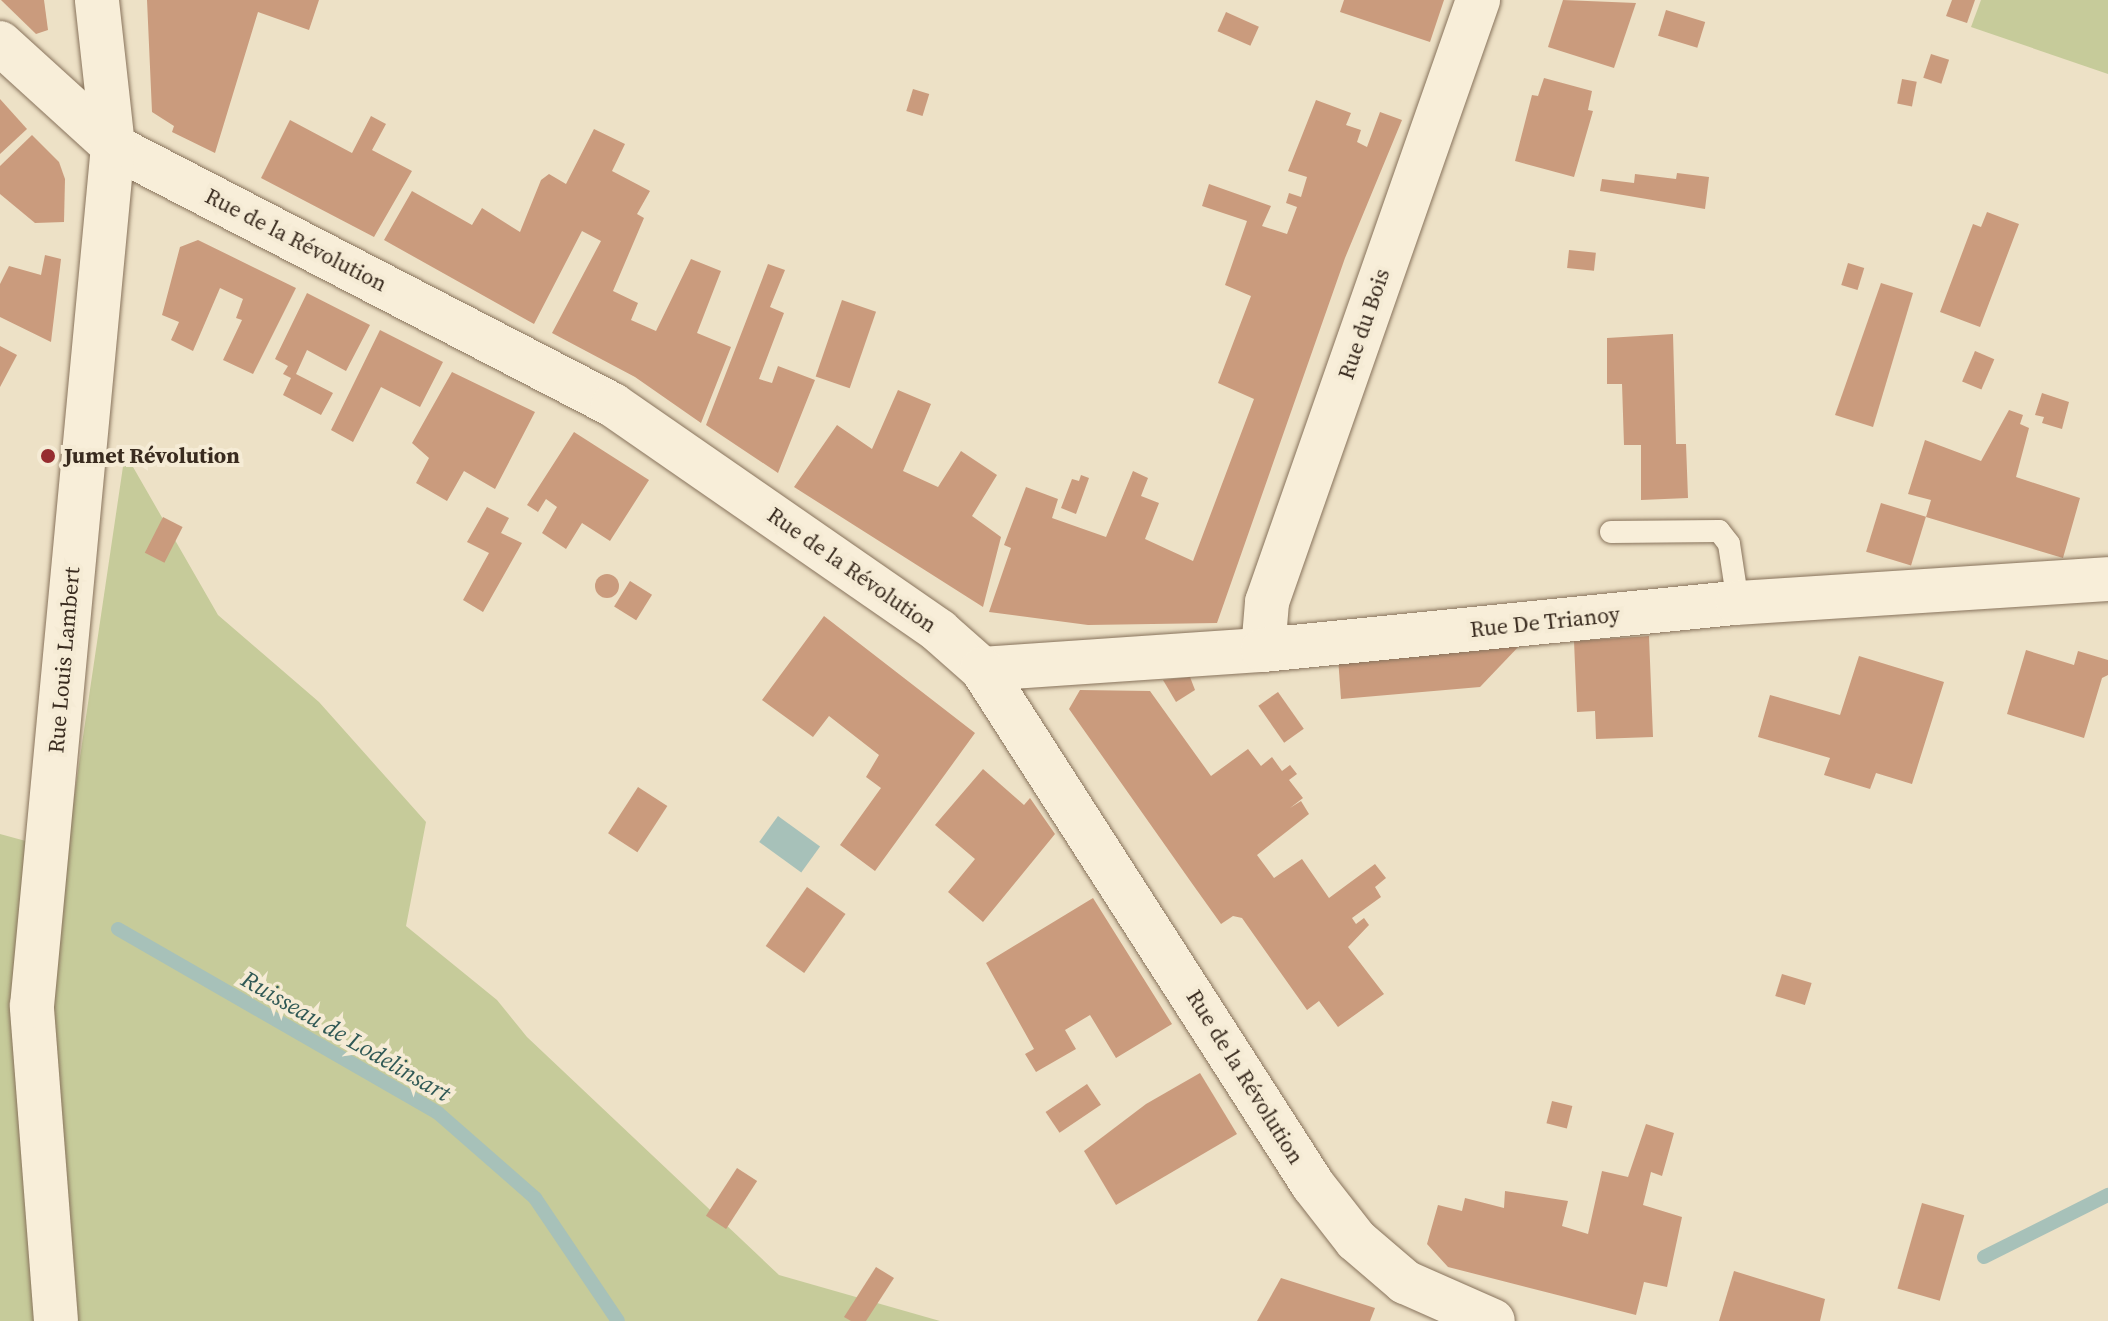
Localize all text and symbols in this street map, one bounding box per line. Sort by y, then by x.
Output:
street label: Rue de la Révolution [201,183,391,297]
street label: Rue du Bois [1333,265,1395,383]
place label: Jumet Révolution [64,443,240,469]
marker: Jumet Révolution [39,447,57,465]
street label: Rue de la Révolution [762,502,942,638]
street label: Rue Louis Lambert [43,566,85,754]
street label: Rue De Trianoy [1469,601,1621,643]
water label: Ruisseau de Lodelinsart [236,964,456,1108]
street label: Rue de la Révolution [1181,985,1309,1169]

